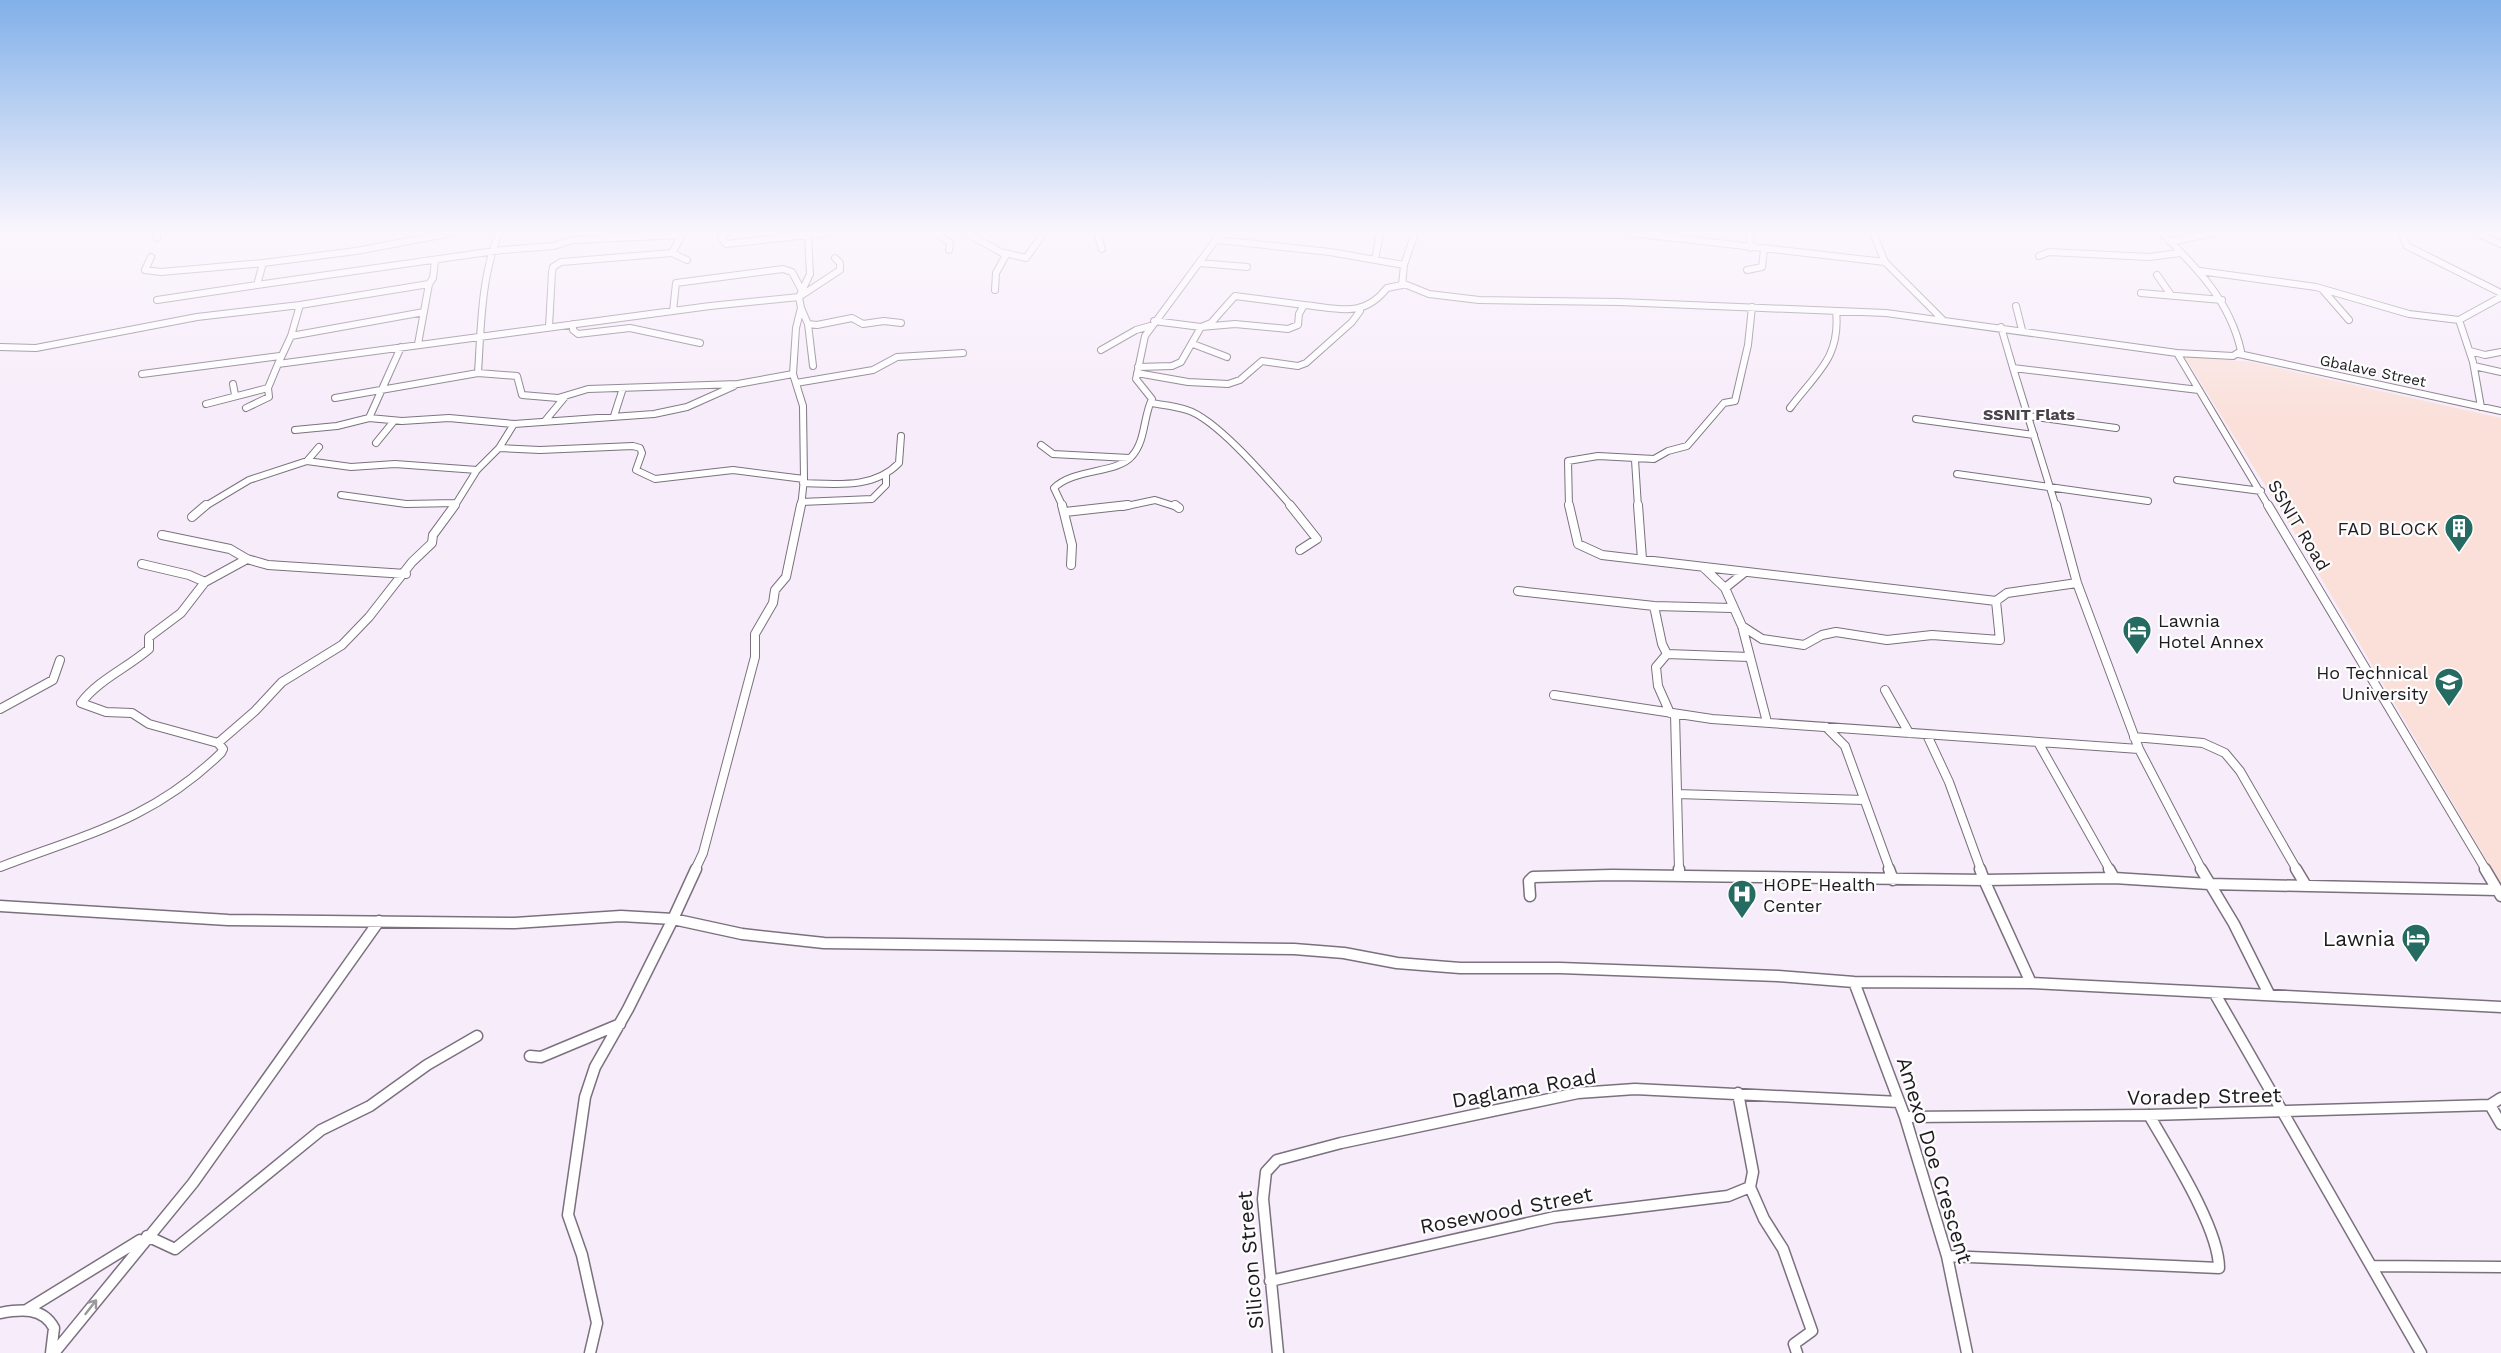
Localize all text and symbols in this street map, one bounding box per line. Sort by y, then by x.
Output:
street label: Gbalave Street [2318,351,2429,391]
district label: SSNIT Flats [1983,405,2075,424]
street label: SSNIT Road [2264,476,2334,574]
building icon: FAD BLOCK [2443,512,2475,554]
place label: FAD BLOCK [2338,518,2438,539]
place label: Lawnia Hotel Annex [2158,610,2264,652]
hotel icon: Lawnia Hotel Annex [2121,614,2153,656]
place label: Ho Technical University [2316,662,2429,704]
school or university icon: Ho Technical University [2433,666,2465,708]
place label: HOPE Health Center [1763,874,1876,916]
hospital icon: HOPE Health Center [1726,878,1758,920]
hotel icon: Lawnia [2400,922,2432,964]
place label: Lawnia [2323,926,2395,951]
street label: Amexo Doe Crescent [1892,1054,1978,1266]
street label: Daglama Road [1450,1063,1598,1113]
street label: Voradep Street [2127,1082,2282,1110]
street label: Rosewood Street [1418,1181,1595,1239]
street label: Silicon Street [1231,1190,1268,1330]
one-way arrow [84,1299,97,1315]

